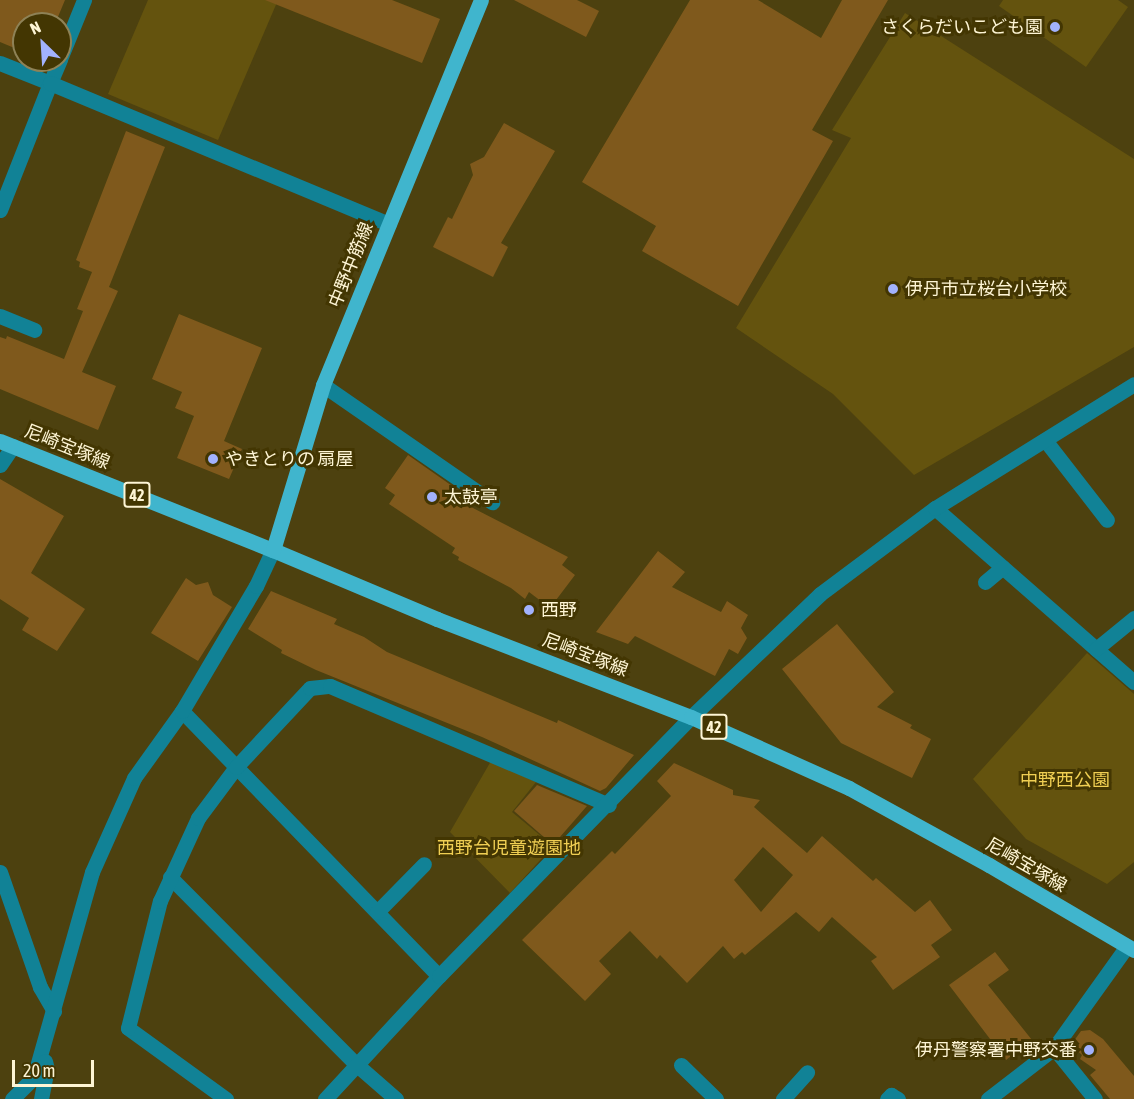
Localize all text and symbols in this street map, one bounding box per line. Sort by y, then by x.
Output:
north arrow [12,12,72,72]
place label: さくらだいこども園 [881,16,1043,38]
text: N [27,17,43,38]
marker: さくらだいこども園 [1048,20,1062,34]
street label: 中野中筋線 [324,219,378,311]
place label: 伊丹市立桜台小学校 [905,278,1067,300]
marker: 伊丹市立桜台小学校 [886,282,900,296]
street label: 尼崎宝塚線 [21,420,113,474]
place label: やきとりの 扇屋 [225,448,353,470]
marker: やきとりの 扇屋 [206,452,220,466]
road number: 42 [122,482,152,508]
place label: 太鼓亭 [444,486,498,508]
marker: 太鼓亭 [425,490,439,504]
place label: 西野 [541,599,577,621]
marker: 西野 [522,603,536,617]
street label: 尼崎宝塚線 [539,629,631,681]
road number: 42 [699,714,729,740]
park label: 中野西公園 [1020,769,1110,791]
street label: 尼崎宝塚線 [982,833,1070,897]
park label: 西野台児童遊園地 [437,837,581,859]
place label: 伊丹警察署中野交番 [915,1039,1077,1061]
marker: 伊丹警察署中野交番 [1082,1043,1096,1057]
scale bar [15,1048,98,1086]
text: 20 m [23,1060,55,1081]

